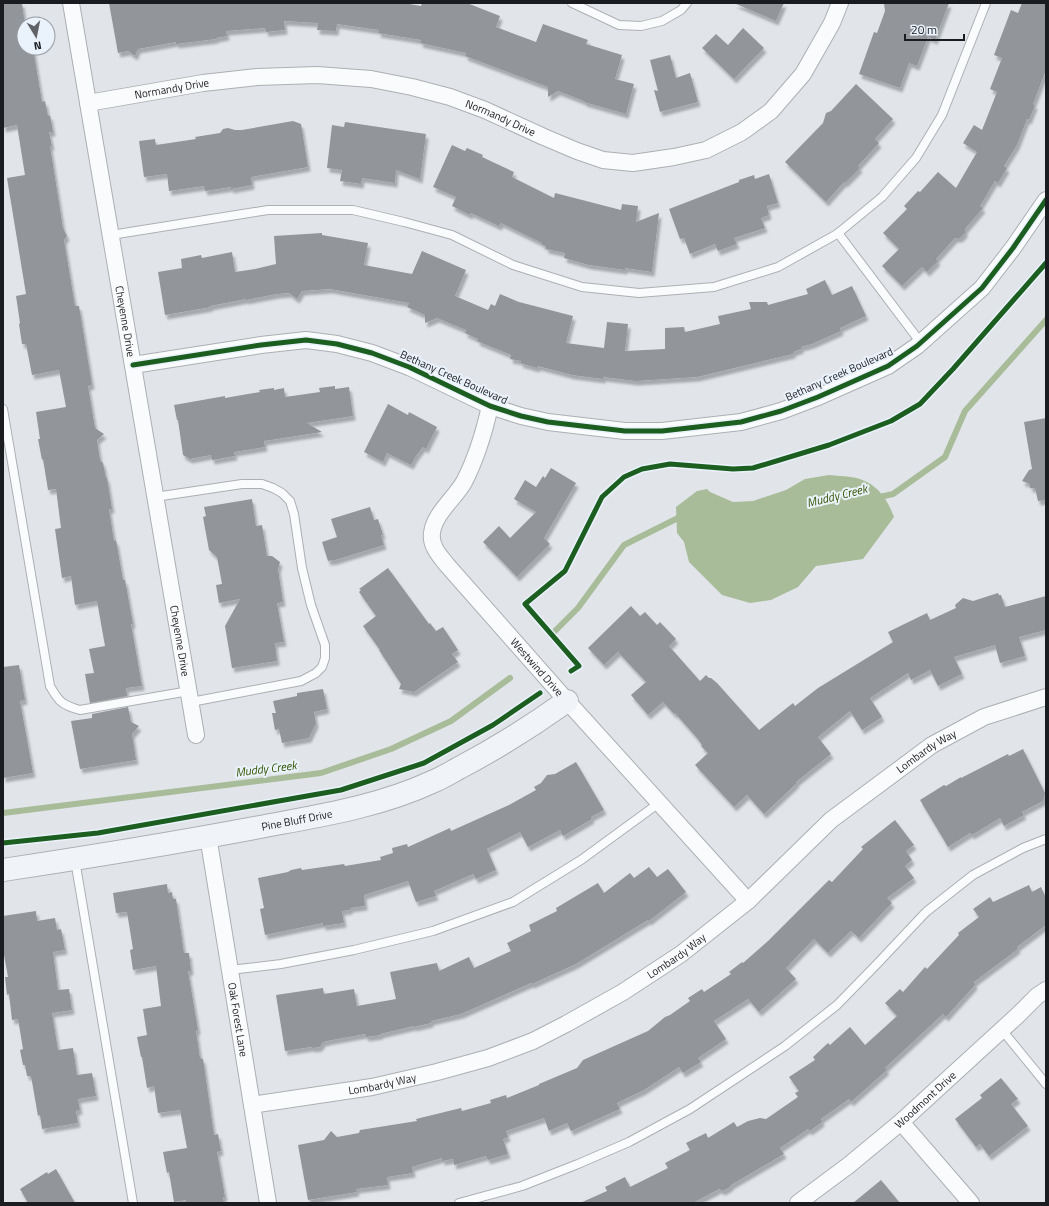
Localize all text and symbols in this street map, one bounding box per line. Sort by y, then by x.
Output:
north arrow [16,16,56,56]
scale bar [905,16,964,42]
text: 20 m [911,20,937,39]
text: N [33,37,43,54]
street label: Normandy Drive [133,74,210,103]
street label: Normandy Drive [463,95,539,140]
street label: Cheyenne Drive [111,285,139,359]
street label: Bethany Creek Boulevard [783,343,896,405]
street label: Bethany Creek Boulevard [398,346,511,408]
water label: Muddy Creek [805,478,871,512]
street label: Cheyenne Drive [166,604,194,678]
street label: Westwind Drive [507,634,568,700]
street label: Lombardy Way [893,725,960,777]
water label: Muddy Creek [234,755,299,782]
street label: Pine Bluff Drive [260,805,334,835]
street label: Lombardy Way [644,929,710,982]
street label: Oak Forest Lane [224,981,252,1058]
street label: Woodmont Drive [891,1067,960,1132]
street label: Lombardy Way [347,1069,419,1098]

